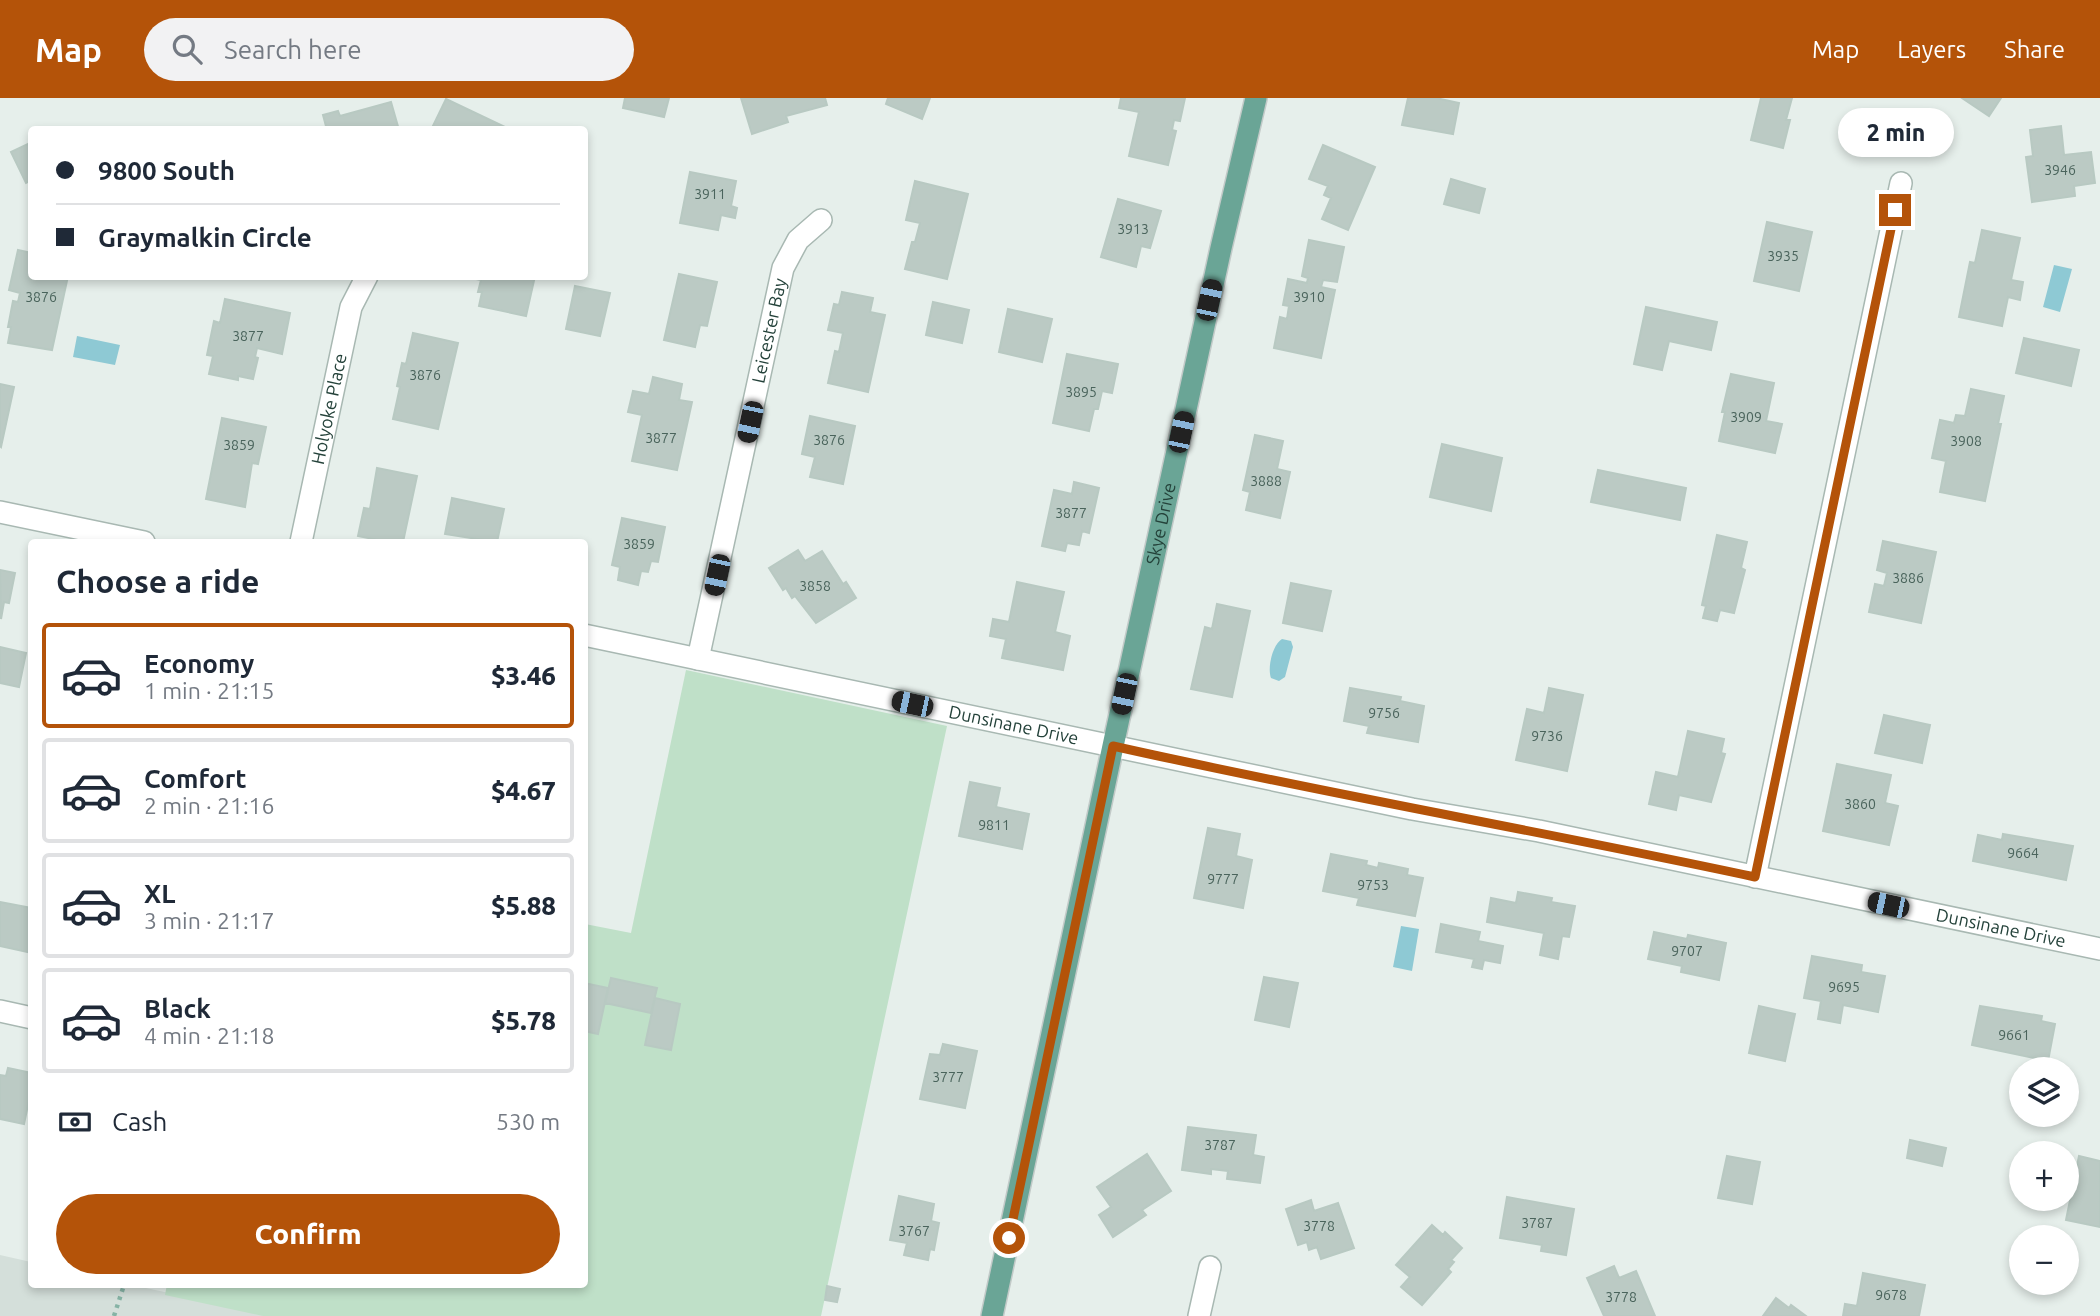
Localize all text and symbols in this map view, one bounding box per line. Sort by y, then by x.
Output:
search box [144,18,634,81]
icon: search [168,30,206,68]
text: Map [35,31,102,68]
text: Search here [224,35,362,64]
text: Map [1812,36,1859,63]
text: Layers [1897,36,1966,63]
text: Share [2004,36,2065,63]
callout: 2 min [1837,108,1953,158]
text: 2 min [1867,120,1925,145]
text: 9800 South [98,156,235,185]
house number: 3946 [2044,162,2076,178]
house number: 3911 [694,186,726,202]
route end [1879,194,1911,226]
house number: 3913 [1117,221,1149,237]
text: Graymalkin Circle [98,223,312,252]
house number: 3935 [1767,248,1799,264]
street label: Leicester Bay [747,276,790,385]
car [1195,277,1224,323]
house number: 3876 [25,289,57,305]
house number: 3910 [1293,289,1325,305]
house number: 3877 [232,328,264,344]
street label: Holyoke Place [307,351,350,466]
house number: 3876 [409,367,441,383]
house number: 3895 [1065,384,1097,400]
car [736,399,765,445]
car [1167,409,1196,455]
house number: 3909 [1730,409,1762,425]
house number: 3877 [645,430,677,446]
house number: 3876 [813,432,845,448]
house number: 3908 [1950,433,1982,449]
house number: 3859 [223,437,255,453]
house number: 3888 [1250,473,1282,489]
street label: Skye Drive [1142,481,1179,567]
house number: 3877 [1055,505,1087,521]
house number: 3859 [623,536,655,552]
car [703,552,732,598]
text: Choose a ride [56,563,259,599]
house number: 3886 [1892,570,1924,586]
house number: 3858 [799,578,831,594]
icon: car [60,644,123,707]
text: Economy [144,649,254,678]
text: $3.46 [491,661,556,690]
car [1110,671,1139,717]
text: 1 min · 21:15 [144,678,275,703]
car [890,689,935,719]
street label: Dunsinane Drive [947,701,1080,748]
house number: 9756 [1368,705,1400,721]
house number: 9736 [1531,728,1563,744]
icon: car [60,759,123,822]
text: Comfort [144,764,247,793]
text: $4.67 [491,776,556,805]
text: 2 min · 21:16 [144,793,275,818]
house number: 3860 [1844,796,1876,812]
house number: 9811 [978,817,1010,833]
house number: 9664 [2007,845,2039,861]
house number: 9777 [1207,871,1239,887]
icon: car [60,874,123,937]
house number: 9753 [1357,877,1389,893]
text: XL [144,879,175,908]
car [1866,890,1911,920]
text: $5.88 [491,891,556,920]
street label: Dunsinane Drive [1935,904,2068,951]
text: 3 min · 21:17 [144,908,275,933]
house number: 9707 [1671,943,1703,959]
house number: 9695 [1828,979,1860,995]
icon: car [60,989,123,1052]
text: Black [144,994,211,1023]
text: $5.78 [491,1006,556,1035]
text: 4 min · 21:18 [144,1023,275,1048]
house number: 9661 [1998,1027,2030,1043]
map controls [2009,1057,2079,1295]
button: layers [2009,1057,2079,1127]
house number: 3777 [932,1069,964,1085]
icon: cash [56,1103,94,1141]
text: Cash [112,1107,167,1136]
text: 530 m [496,1109,560,1134]
house number: 3787 [1204,1137,1236,1153]
button: + [2009,1141,2079,1211]
button: Confirm [56,1194,560,1274]
house number: 3787 [1521,1215,1553,1231]
house number: 3778 [1303,1218,1335,1234]
route start [993,1222,1025,1254]
house number: 3767 [898,1223,930,1239]
button: − [2009,1225,2079,1295]
house number: 9678 [1875,1287,1907,1303]
house number: 3778 [1605,1289,1637,1305]

